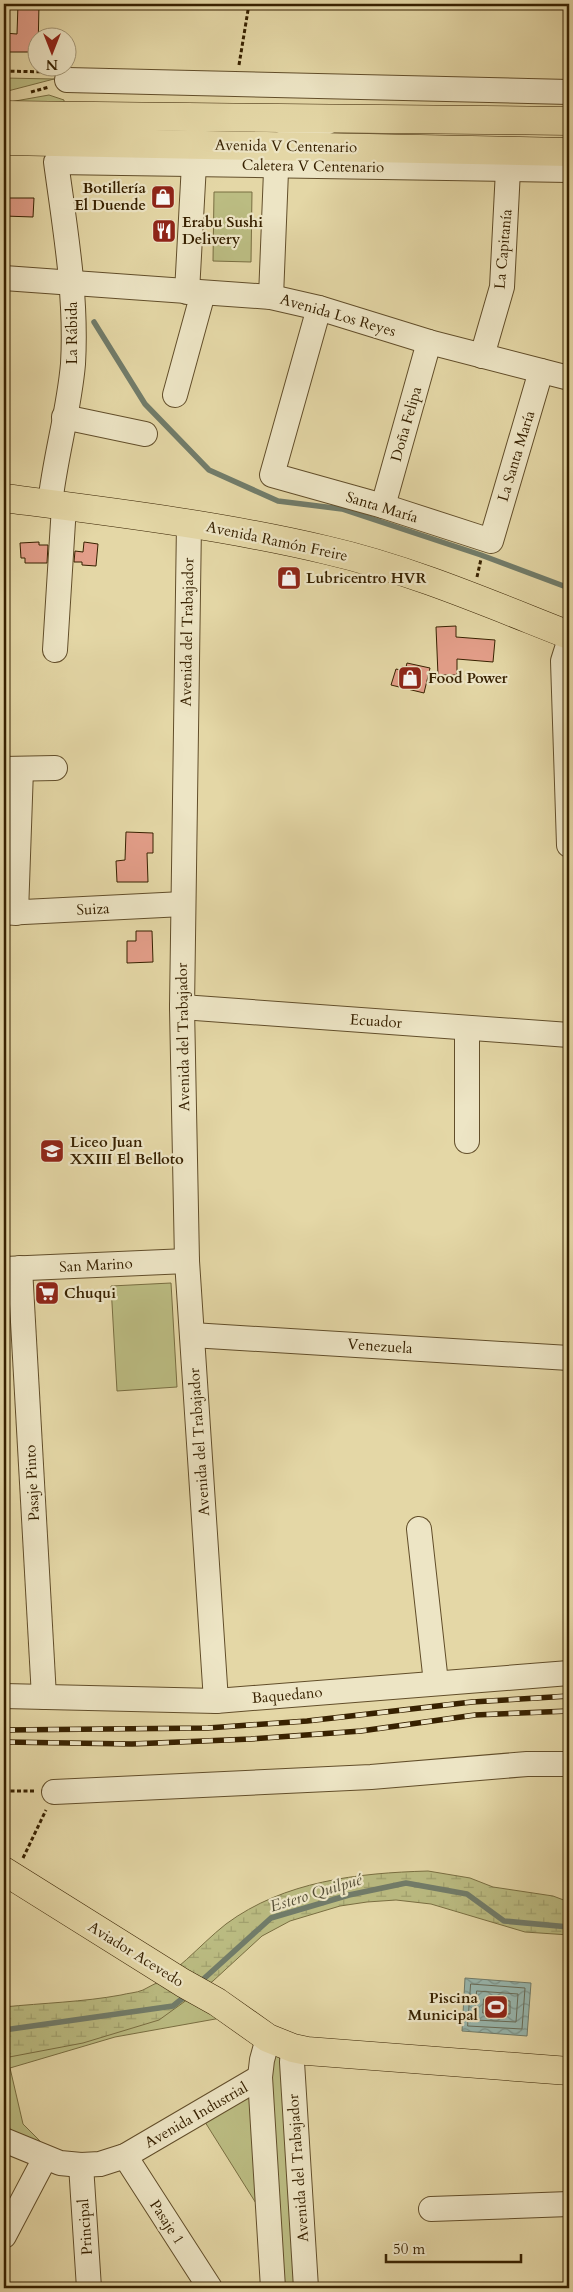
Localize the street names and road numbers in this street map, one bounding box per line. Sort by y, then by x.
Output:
street label: Avenida V Centenario [215,135,357,157]
street label: Caletera V Centenario [242,155,384,177]
street label: La Capitanía [490,208,517,290]
street label: Avenida Los Reyes [278,289,398,341]
street label: La Rábida [62,301,82,365]
street label: Doña Felipa [386,384,426,464]
street label: La Santa María [493,408,539,504]
street label: Santa María [343,487,421,528]
street label: Avenida Ramón Freire [205,516,350,566]
street label: Avenida del Trabajador [176,557,198,707]
street label: Suiza [76,898,111,920]
street label: Avenida del Trabajador [172,962,194,1112]
street label: Ecuador [349,1009,403,1033]
street label: San Marino [59,1253,133,1277]
street label: Venezuela [347,1334,414,1358]
street label: Avenida del Trabajador [184,1367,214,1517]
street label: Pasaje Pinto [20,1444,44,1522]
street label: Baquedano [251,1682,323,1708]
street label: Aviador Acevedo [84,1917,188,1991]
street label: Avenida Industrial [141,2077,251,2153]
street label: Avenida del Trabajador [283,2093,313,2243]
street label: Pasaje 1 [145,2196,189,2248]
street label: Principal [73,2198,97,2256]

